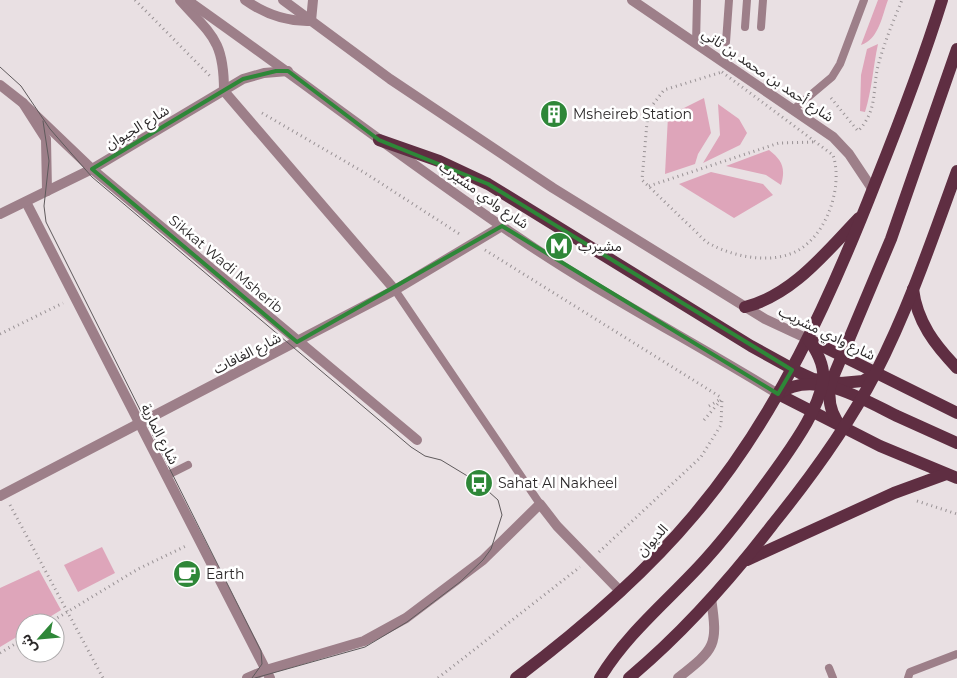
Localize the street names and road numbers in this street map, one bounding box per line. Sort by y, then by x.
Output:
street label: شارع أحمد بن محمد بن ثاني [698,24,837,128]
street label: شارع الجيوان [102,101,173,155]
street label: شارع وادي مشيرب [434,157,532,234]
street label: Sikkat Wadi Msherib [165,211,287,317]
street label: شارع وادي مشريب [775,302,878,366]
street label: شارع الغافات [210,328,285,379]
street label: شارع المارية [135,401,183,468]
street label: الديوان [632,520,672,560]

